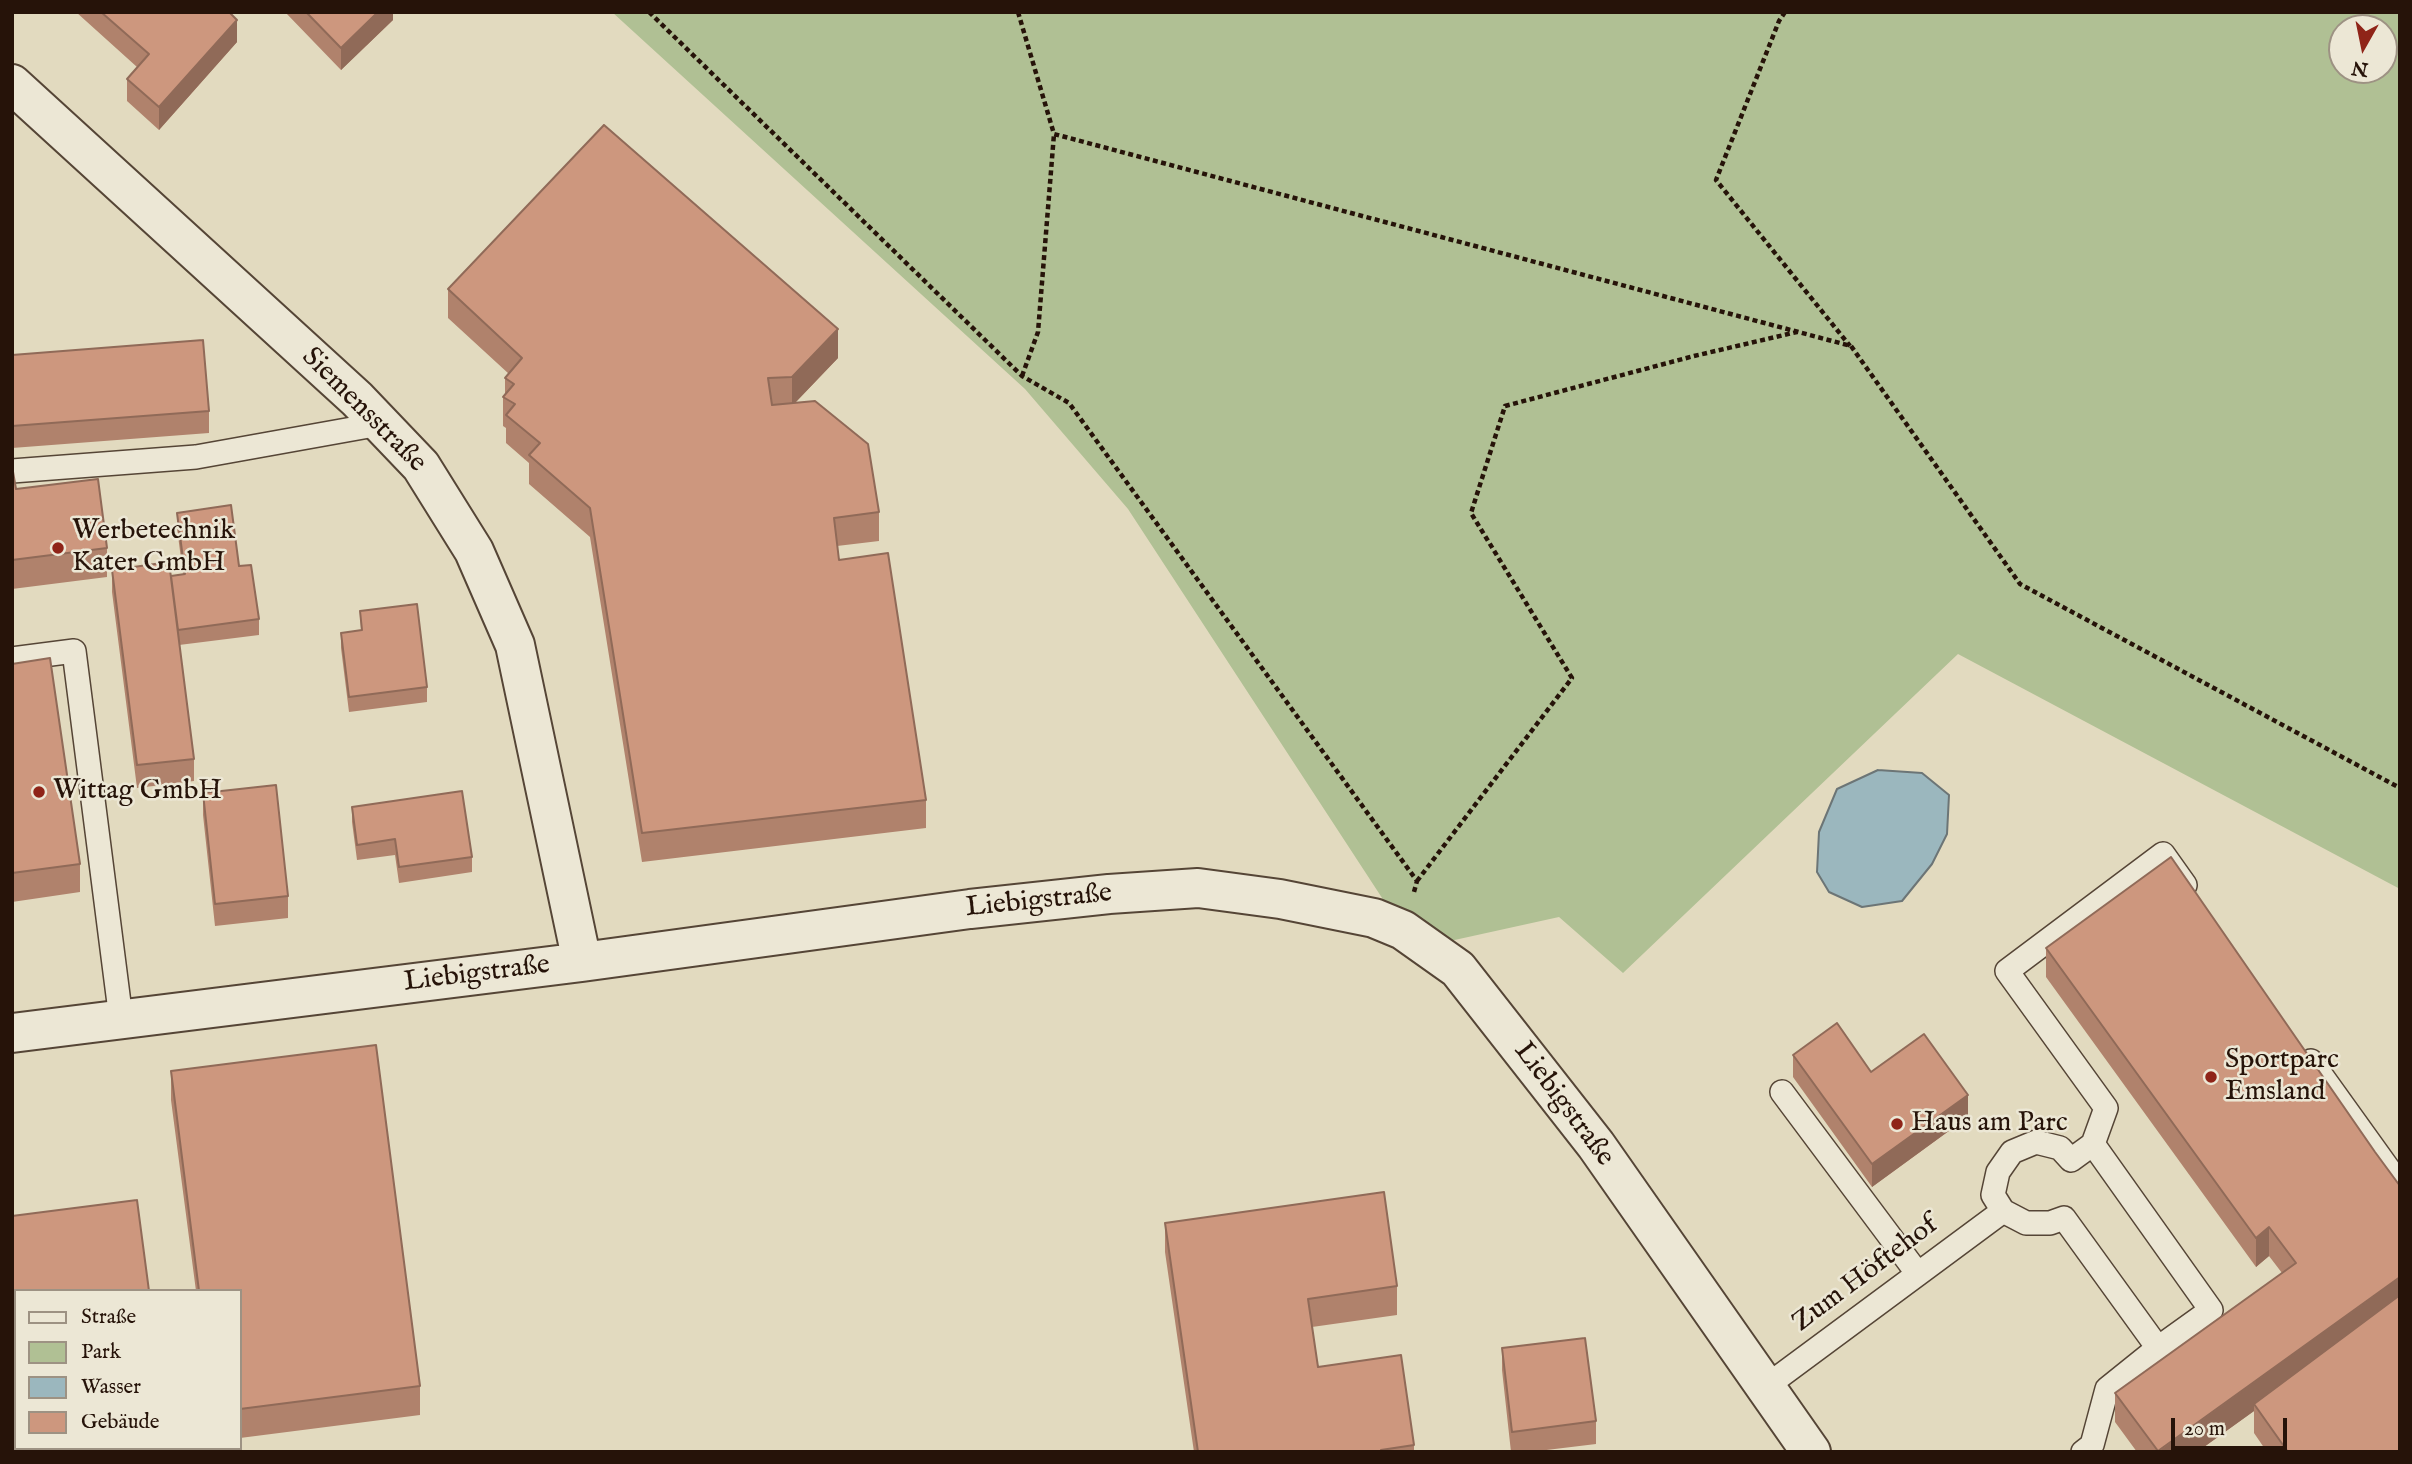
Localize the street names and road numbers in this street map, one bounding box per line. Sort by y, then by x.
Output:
street label: Siemensstraße [294,342,432,480]
street label: Liebigstraße [964,878,1114,926]
street label: Liebigstraße [402,949,552,1001]
street label: Liebigstraße [1505,1036,1621,1174]
street label: Zum Höftehof [1787,1210,1945,1340]

